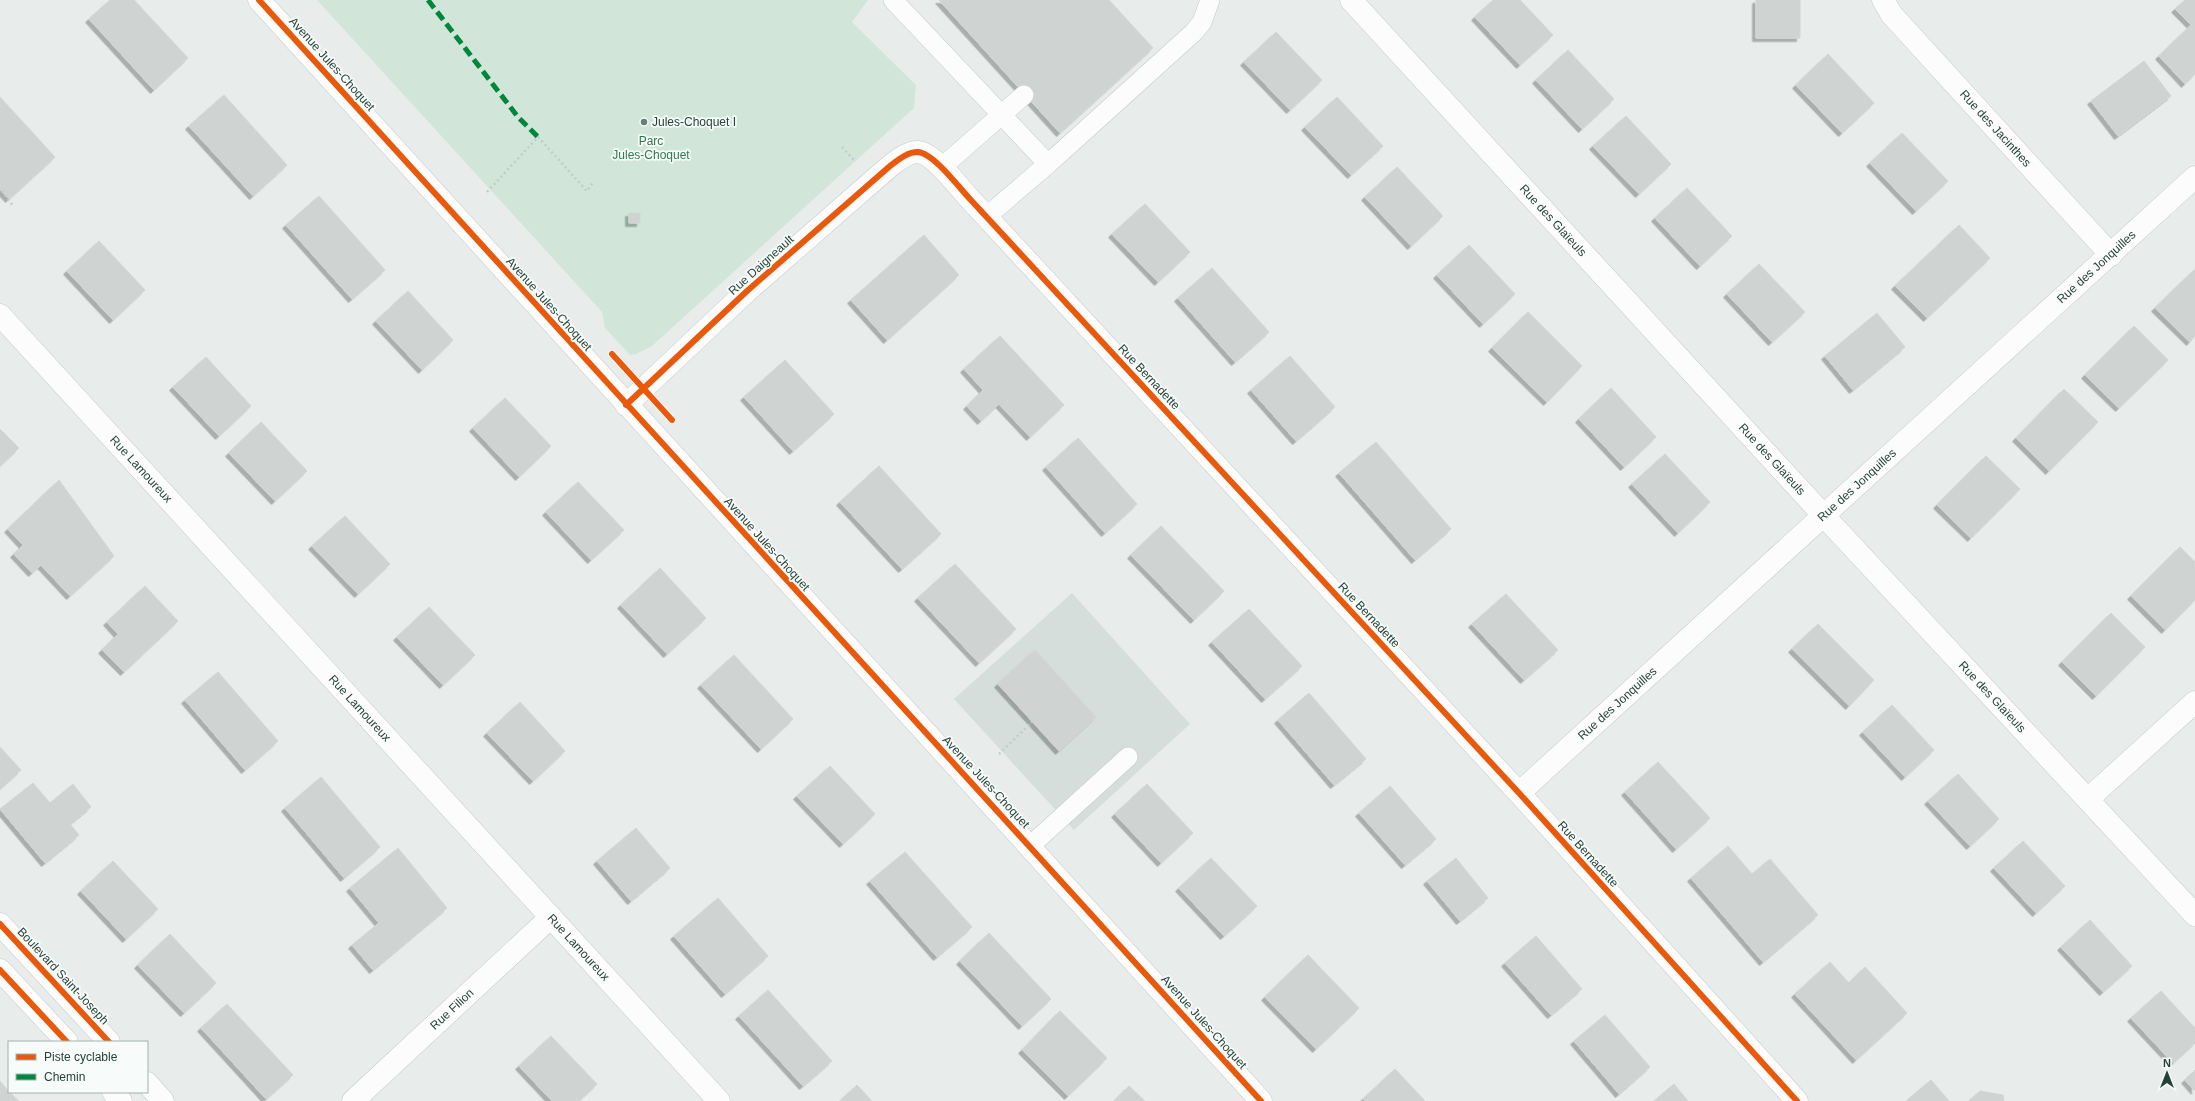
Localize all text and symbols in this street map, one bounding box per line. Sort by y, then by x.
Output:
street label: Avenue Jules-Choquet [286,14,378,114]
street label: Rue des Jacinthes [1957,87,2034,170]
place label: Jules-Choquet I [652,115,736,129]
marker: Jules-Choquet I [639,117,649,127]
park label: Parc Jules-Choquet [612,134,690,162]
street label: Rue des Glaïeuls [1517,182,1589,259]
street label: Rue des Jonquilles [2054,228,2139,306]
street label: Rue Daigneault [726,232,797,298]
street label: Avenue Jules-Choquet [503,254,595,354]
street label: Rue Bernadette [1115,341,1183,413]
street label: Rue des Glaïeuls [1736,421,1808,498]
street label: Rue Lamoureux [107,433,175,505]
street label: Rue des Jonquilles [1815,446,1899,525]
street label: Avenue Jules-Choquet [721,494,813,594]
street label: Rue Bernadette [1335,579,1403,651]
street label: Rue des Glaïeuls [1956,658,2029,735]
street label: Rue des Jonquilles [1575,664,1660,743]
street label: Rue Lamoureux [326,672,394,745]
street label: Avenue Jules-Choquet [940,733,1033,832]
street label: Rue Bernadette [1555,818,1622,890]
street label: Rue Lamoureux [544,911,612,984]
street label: Boulevard Saint-Joseph [14,925,112,1027]
street label: Avenue Jules-Choquet [1158,972,1250,1072]
street label: Rue Filion [427,986,476,1033]
legend [8,1041,148,1093]
text: Piste cyclable [44,1050,118,1064]
north arrow [2147,1053,2187,1093]
text: N [2163,1057,2171,1069]
text: Chemin [44,1070,85,1084]

